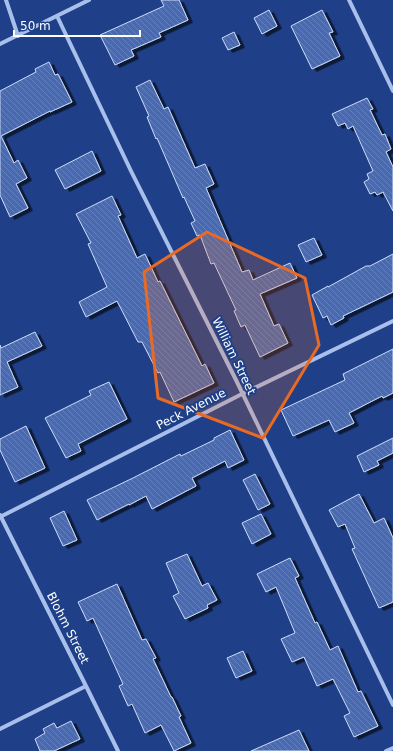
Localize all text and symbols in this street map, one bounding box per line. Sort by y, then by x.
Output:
scale bar [14,12,140,38]
text: 50 m [20,19,51,33]
street label: William Street [209,315,259,397]
street label: Peck Avenue [154,385,228,433]
street label: Blohm Street [44,590,92,666]

